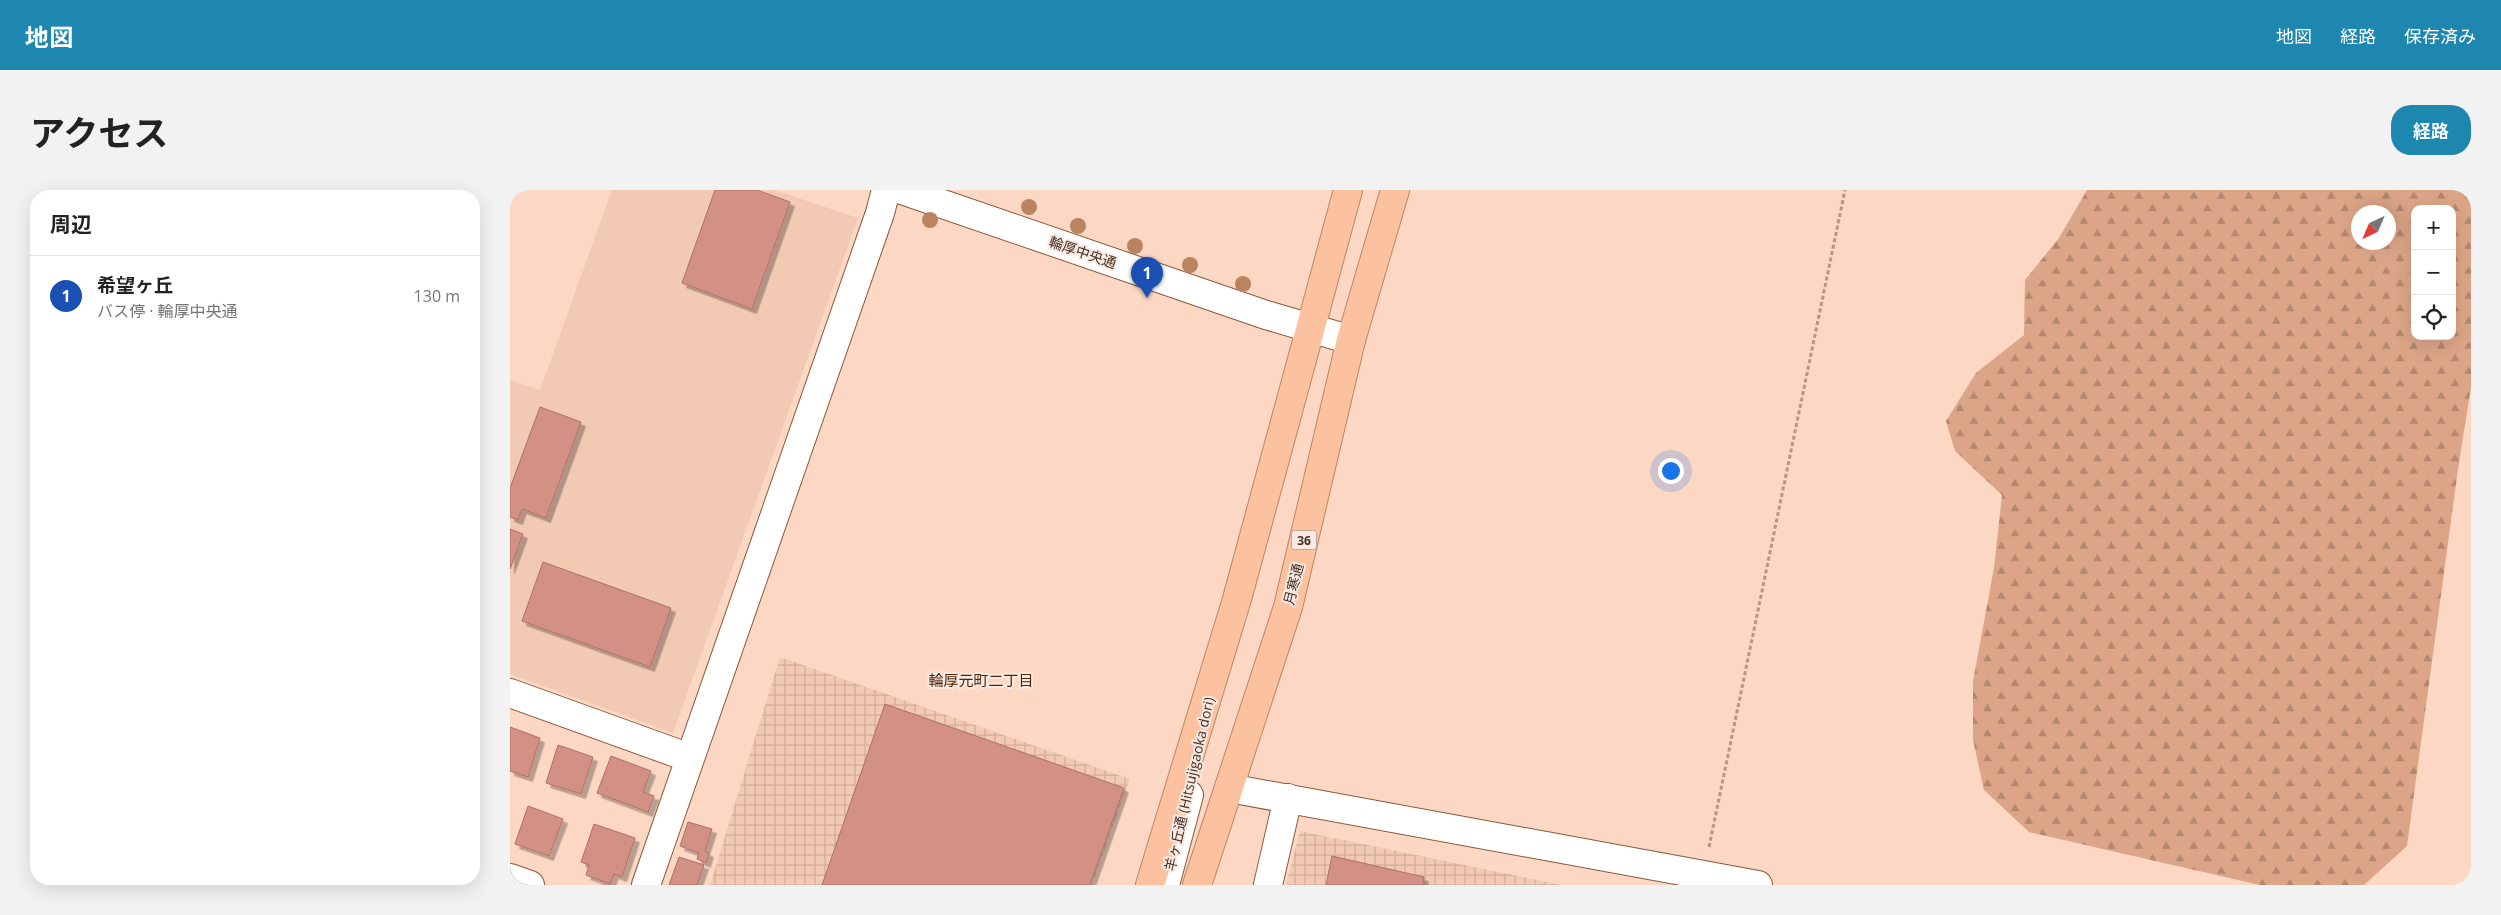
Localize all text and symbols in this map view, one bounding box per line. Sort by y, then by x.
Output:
text: 地図 [25,20,73,53]
text: 地図 [2276,24,2312,48]
text: 経路 [2340,24,2376,48]
text: 保存済み [2404,24,2476,48]
button: 経路 [2391,105,2471,155]
text: アクセス [30,109,168,156]
north arrow [2351,205,2396,250]
map controls [2411,205,2456,340]
button: + [2411,205,2456,250]
text: 周辺 [50,210,92,238]
street label: 輪厚中央通 [1047,232,1119,272]
button: − [2411,250,2456,295]
pin: 1 [1131,257,1163,298]
text: 希望ヶ丘 [97,272,173,298]
text: 1 [61,285,71,307]
text: 130 m [414,285,460,307]
button: locate [2411,295,2456,340]
text: バス停 · 輪厚中央通 [97,300,238,322]
your location [1658,458,1684,484]
road number: 36 [1292,530,1316,550]
street label: 月寒通 [1279,561,1307,607]
district label: 輪厚元町二丁目 [928,670,1034,690]
street label: 羊ヶ丘通 (Hitsujigaoka dori) [1160,695,1218,873]

